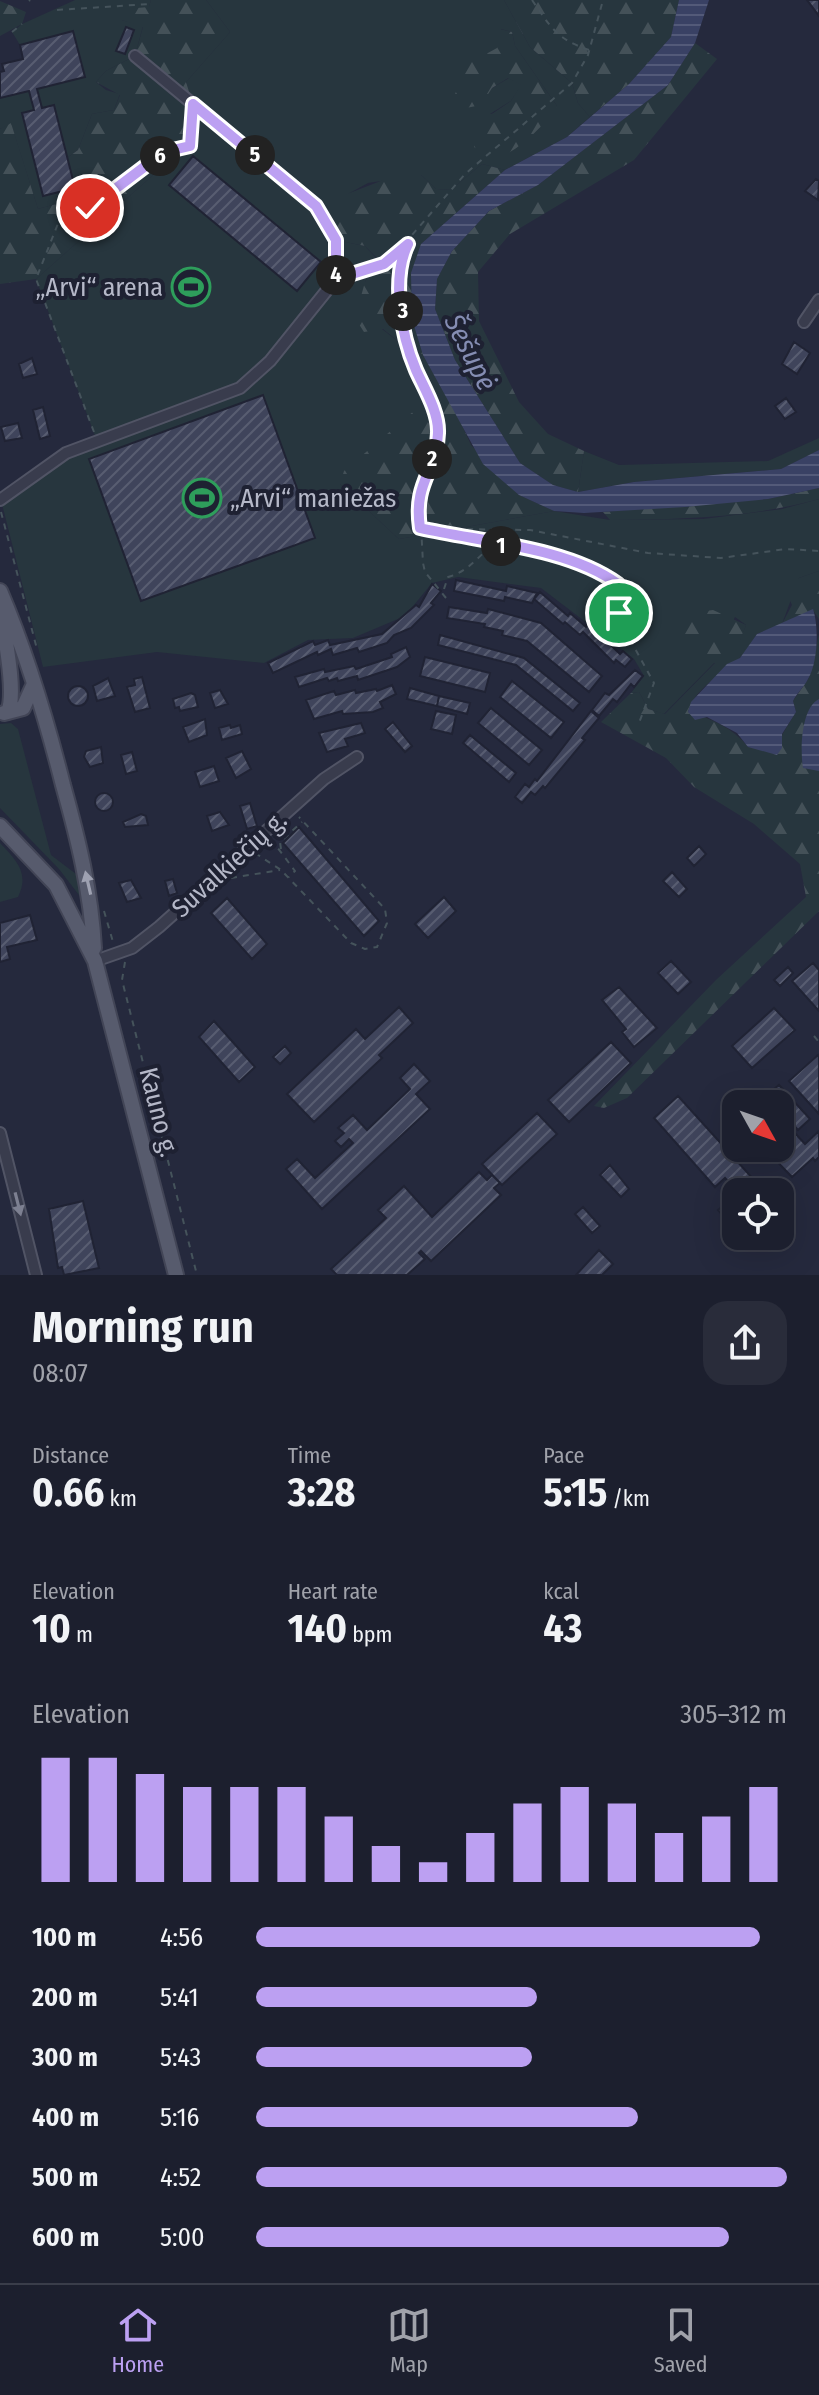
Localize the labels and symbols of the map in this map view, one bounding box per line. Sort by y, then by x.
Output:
pin: 5 [235,135,275,175]
pin: 6 [140,136,180,176]
pin [56,174,124,242]
pin: 4 [316,255,356,295]
sports icon: „Arvi“ arena [170,266,212,308]
place label: „Arvi“ arena [35,272,163,303]
pin: 3 [383,291,423,331]
water label: Šešupė [437,308,504,396]
pin: 2 [412,439,452,479]
sports icon: „Arvi“ maniežas [181,477,223,519]
place label: „Arvi“ maniežas [230,483,396,514]
pin: 1 [481,526,521,566]
pin [585,579,653,647]
street label: Suvalkiečių g. [166,805,293,924]
one-way arrow [81,870,94,895]
street label: Kauno g. [132,1064,185,1160]
north arrow [722,1090,794,1162]
one-way arrow [12,1192,25,1217]

